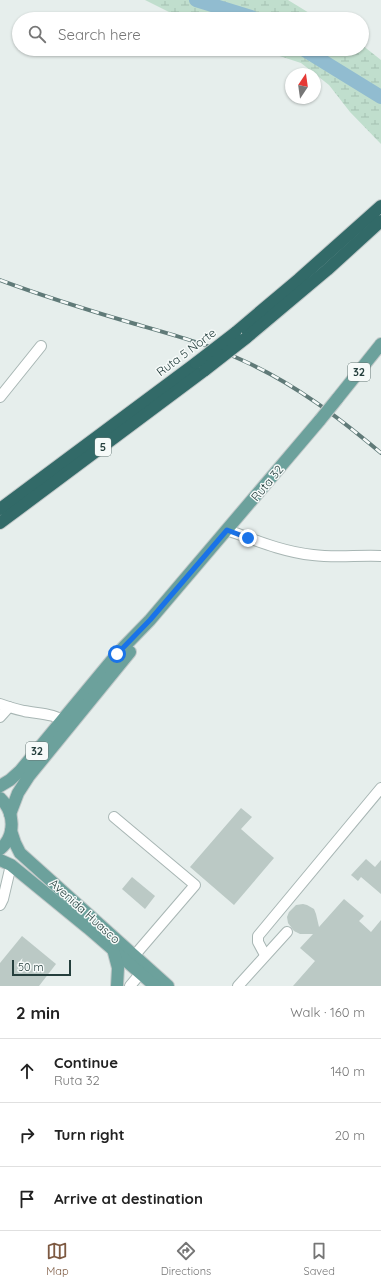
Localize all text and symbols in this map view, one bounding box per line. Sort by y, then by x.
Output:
search box [12,12,369,56]
icon: search [26,23,48,45]
text: Search here [58,25,141,44]
north arrow [285,68,321,104]
street label: Ruta 5 Norte [153,325,219,379]
road number: 32 [348,363,370,381]
road number: 5 [95,438,111,456]
street label: Ruta 32 [248,462,287,504]
route end [239,529,257,547]
route start [108,645,126,663]
road number: 32 [26,742,48,760]
street label: Avenida Huasco [47,875,123,947]
scale bar [12,958,71,977]
text: 50 m [18,960,44,974]
text: 2 min [16,1002,60,1023]
text: Walk · 160 m [290,1004,365,1020]
text: Continue [54,1053,118,1072]
icon: ahead [16,1060,38,1082]
text: 140 m [330,1063,365,1079]
text: Ruta 32 [54,1072,100,1088]
icon: right [16,1124,38,1146]
text: Turn right [54,1125,125,1144]
text: 20 m [335,1127,365,1143]
icon: arrive [16,1188,38,1210]
text: Arrive at destination [54,1189,203,1208]
tab: Map [46,1240,69,1278]
tab: Directions [161,1240,211,1278]
tab: Saved [303,1240,335,1278]

